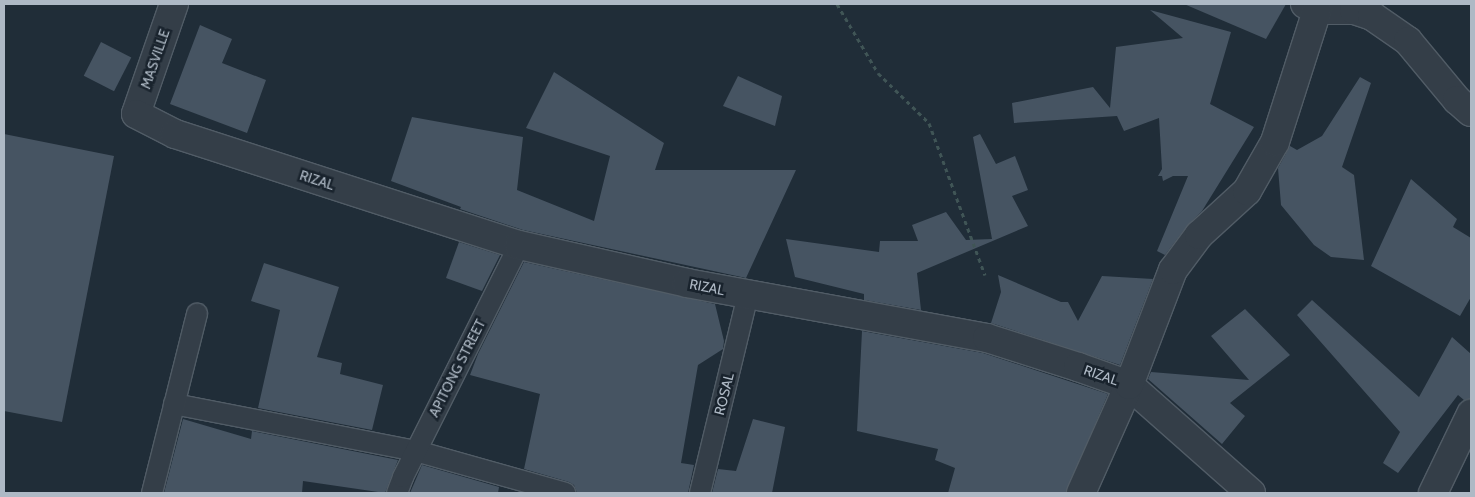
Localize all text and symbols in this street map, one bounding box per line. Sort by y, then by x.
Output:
street label: MASVILLE [137,27,173,91]
street label: RIZAL [298,167,336,193]
street label: RIZAL [688,275,726,299]
street label: APITONG STREET [425,316,489,420]
street label: RIZAL [1082,361,1120,389]
street label: ROSAL [711,371,737,417]

